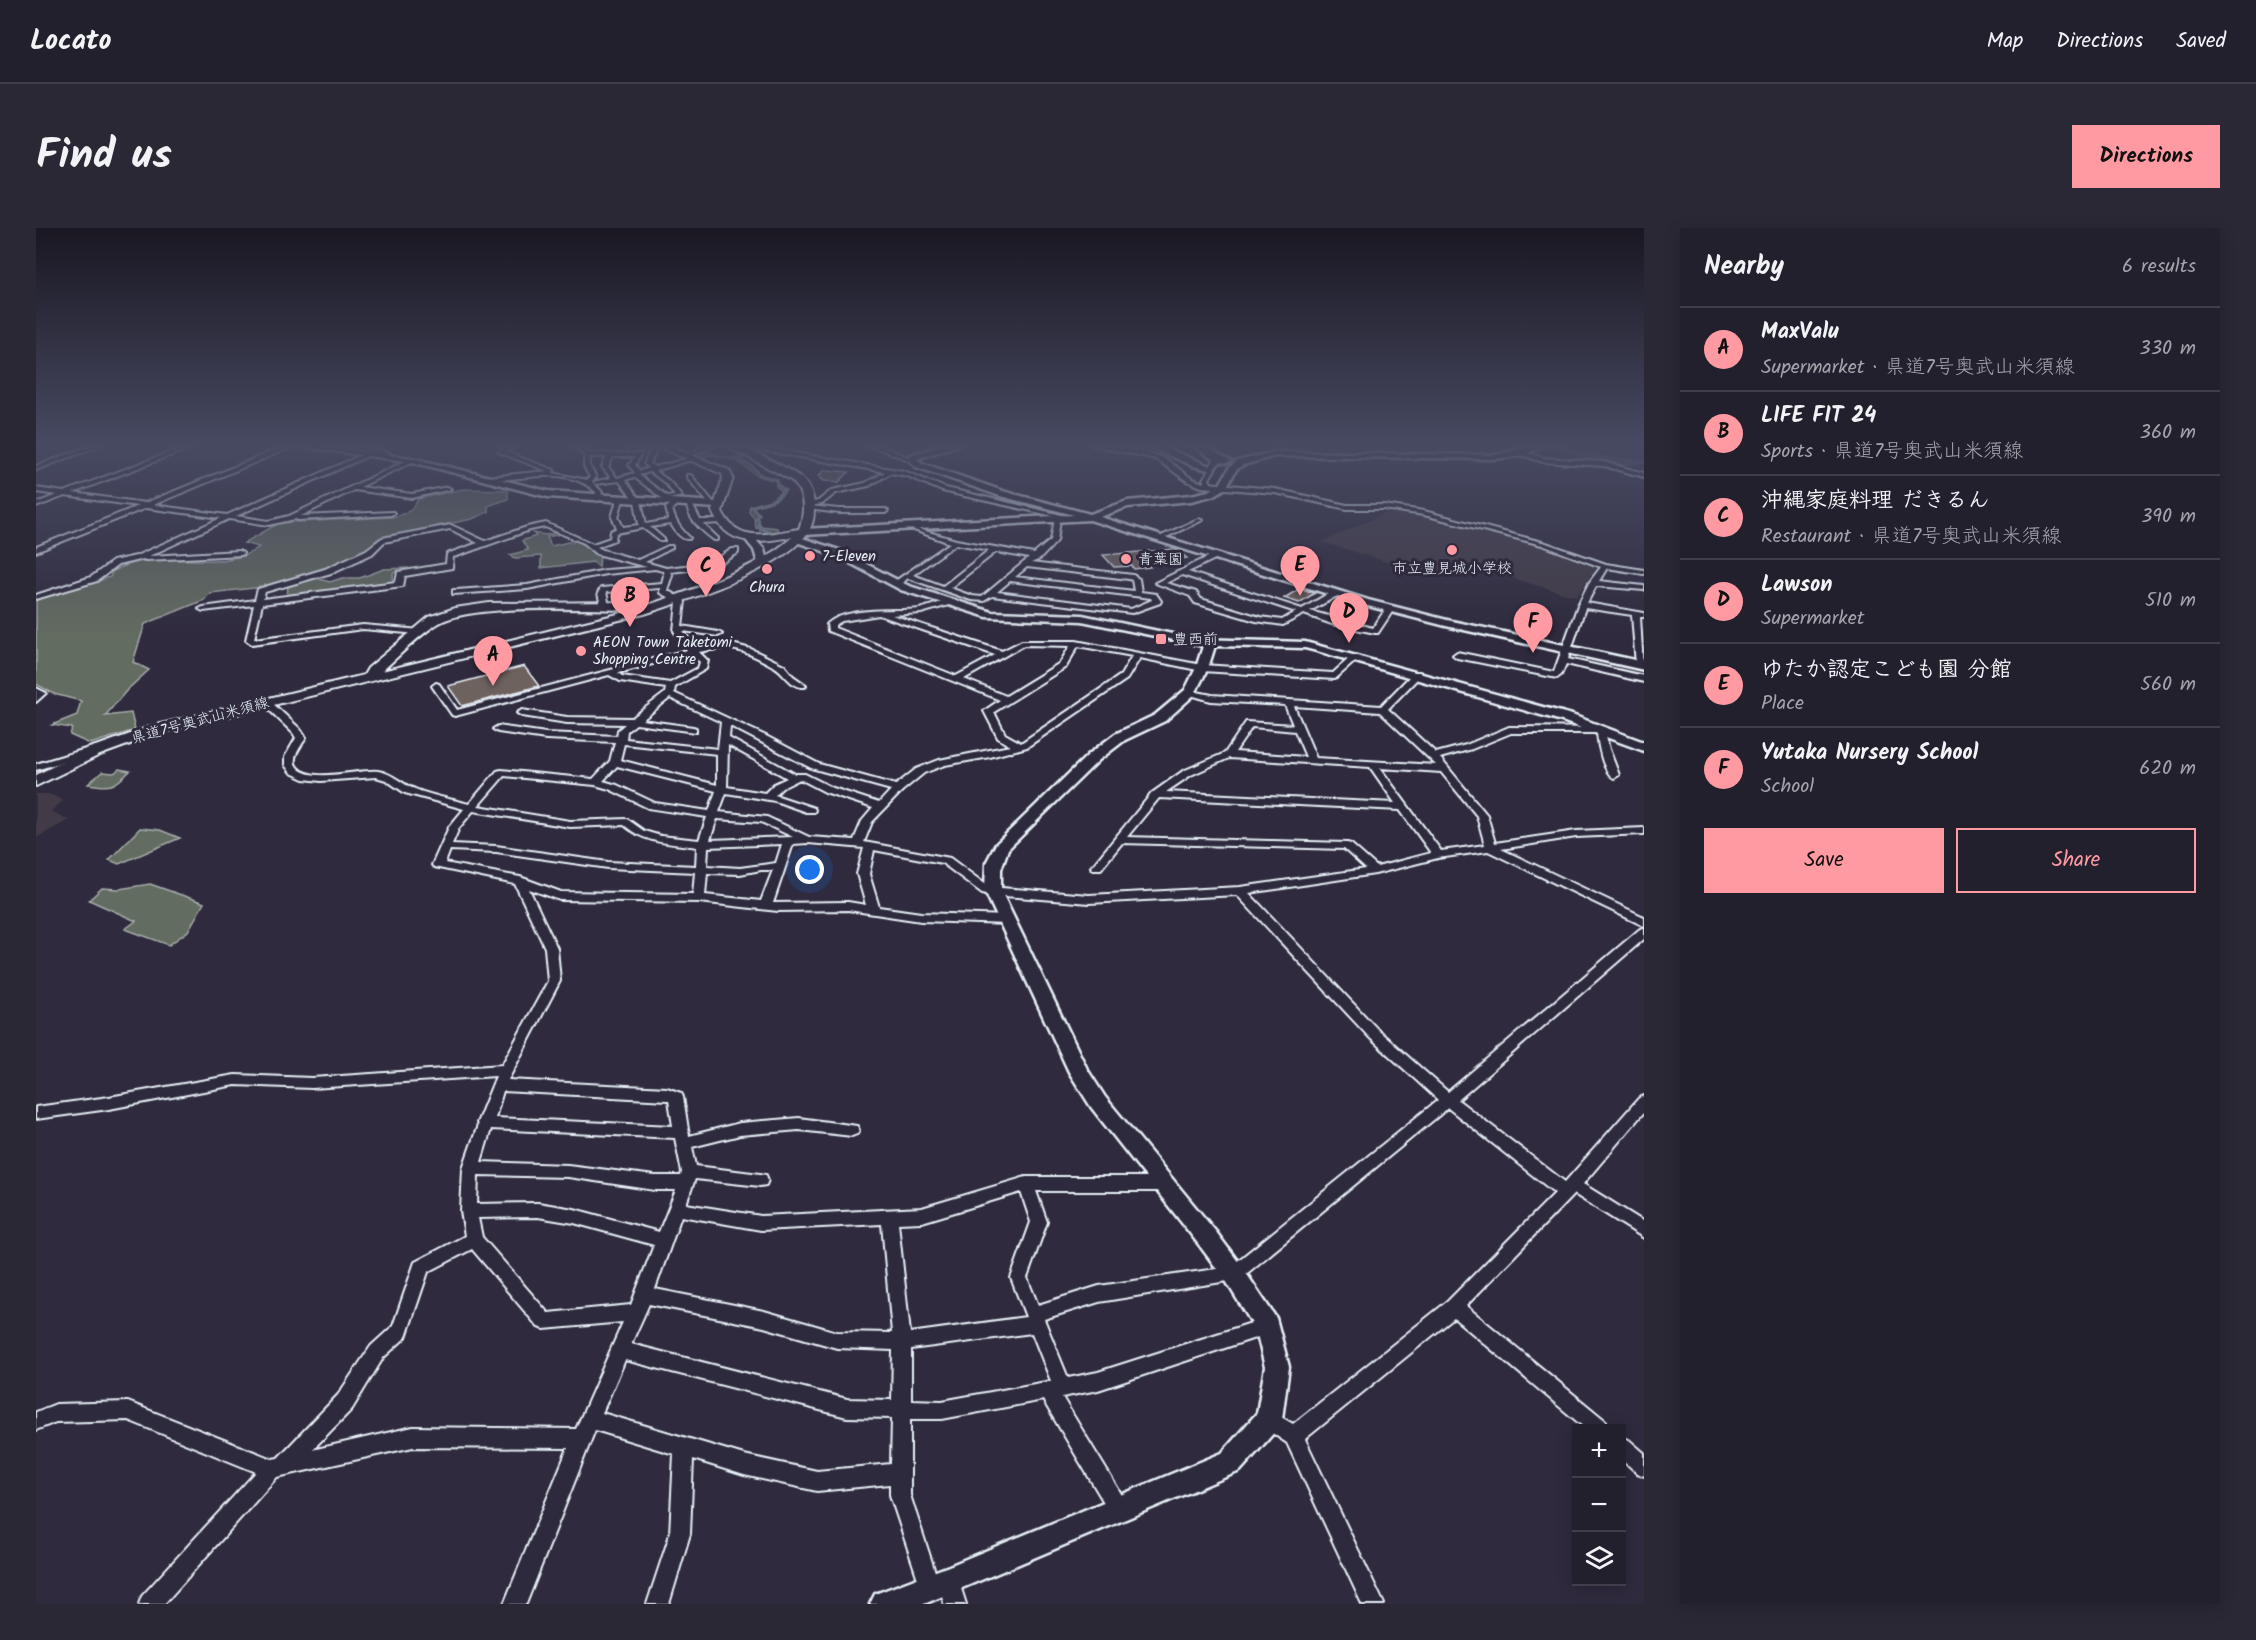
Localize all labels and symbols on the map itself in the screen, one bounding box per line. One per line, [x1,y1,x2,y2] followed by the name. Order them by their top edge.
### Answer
[1445,543,1459,557] marker: 市立豊見城小学校
[822,545,876,569] place label: 7-Eleven
[1280,546,1320,596] pin: E
[686,548,726,597] pin: C
[1138,548,1183,572] place label: 青葉園
[803,549,817,563] marker: 7-Eleven
[1119,552,1133,566] marker: 青葉園
[1392,557,1512,581] place label: 市立豊見城小学校
[760,562,774,576] marker: Chura
[749,576,785,600] place label: Chura
[610,578,650,627] pin: B
[1330,594,1368,643] pin: D
[1514,604,1552,653] pin: F
[1173,628,1218,652] place label: 豊西前
[593,631,734,672] place label: AEON Town Taketomi Shopping Centre
[1154,632,1168,646] marker: 豊西前
[474,636,512,686] pin: A
[574,644,588,658] marker: AEON Town Taketomi Shopping Centre
[129,691,272,751] street label: 県道7号奥武山米須線
[795,855,824,884] your location

